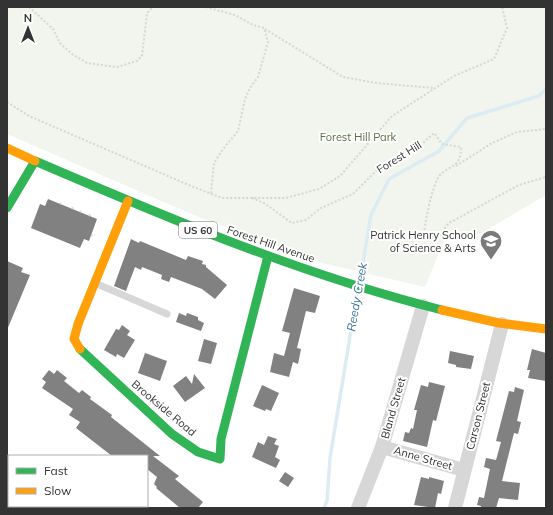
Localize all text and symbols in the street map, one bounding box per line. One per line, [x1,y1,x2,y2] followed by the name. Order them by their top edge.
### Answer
[8,8,48,48] north arrow
[24,11,32,25] text: N
[320,130,397,144] park label: Forest Hill Park
[374,138,424,176] street label: Forest Hill
[179,222,217,238] road number: US 60
[225,222,317,266] street label: Forest Hill Avenue
[370,228,476,255] place label: Patrick Henry School of Science & Arts
[478,228,504,261] school or university icon: Patrick Henry School of Science & Arts
[343,261,370,333] water label: Reedy Creek
[378,376,408,440] street label: Bland Street
[129,377,199,439] street label: Brookside Road
[463,381,493,451] street label: Carson Street
[392,443,454,473] street label: Anne Street
[8,455,148,507] legend
[44,463,68,478] text: Fast
[44,483,72,498] text: Slow

